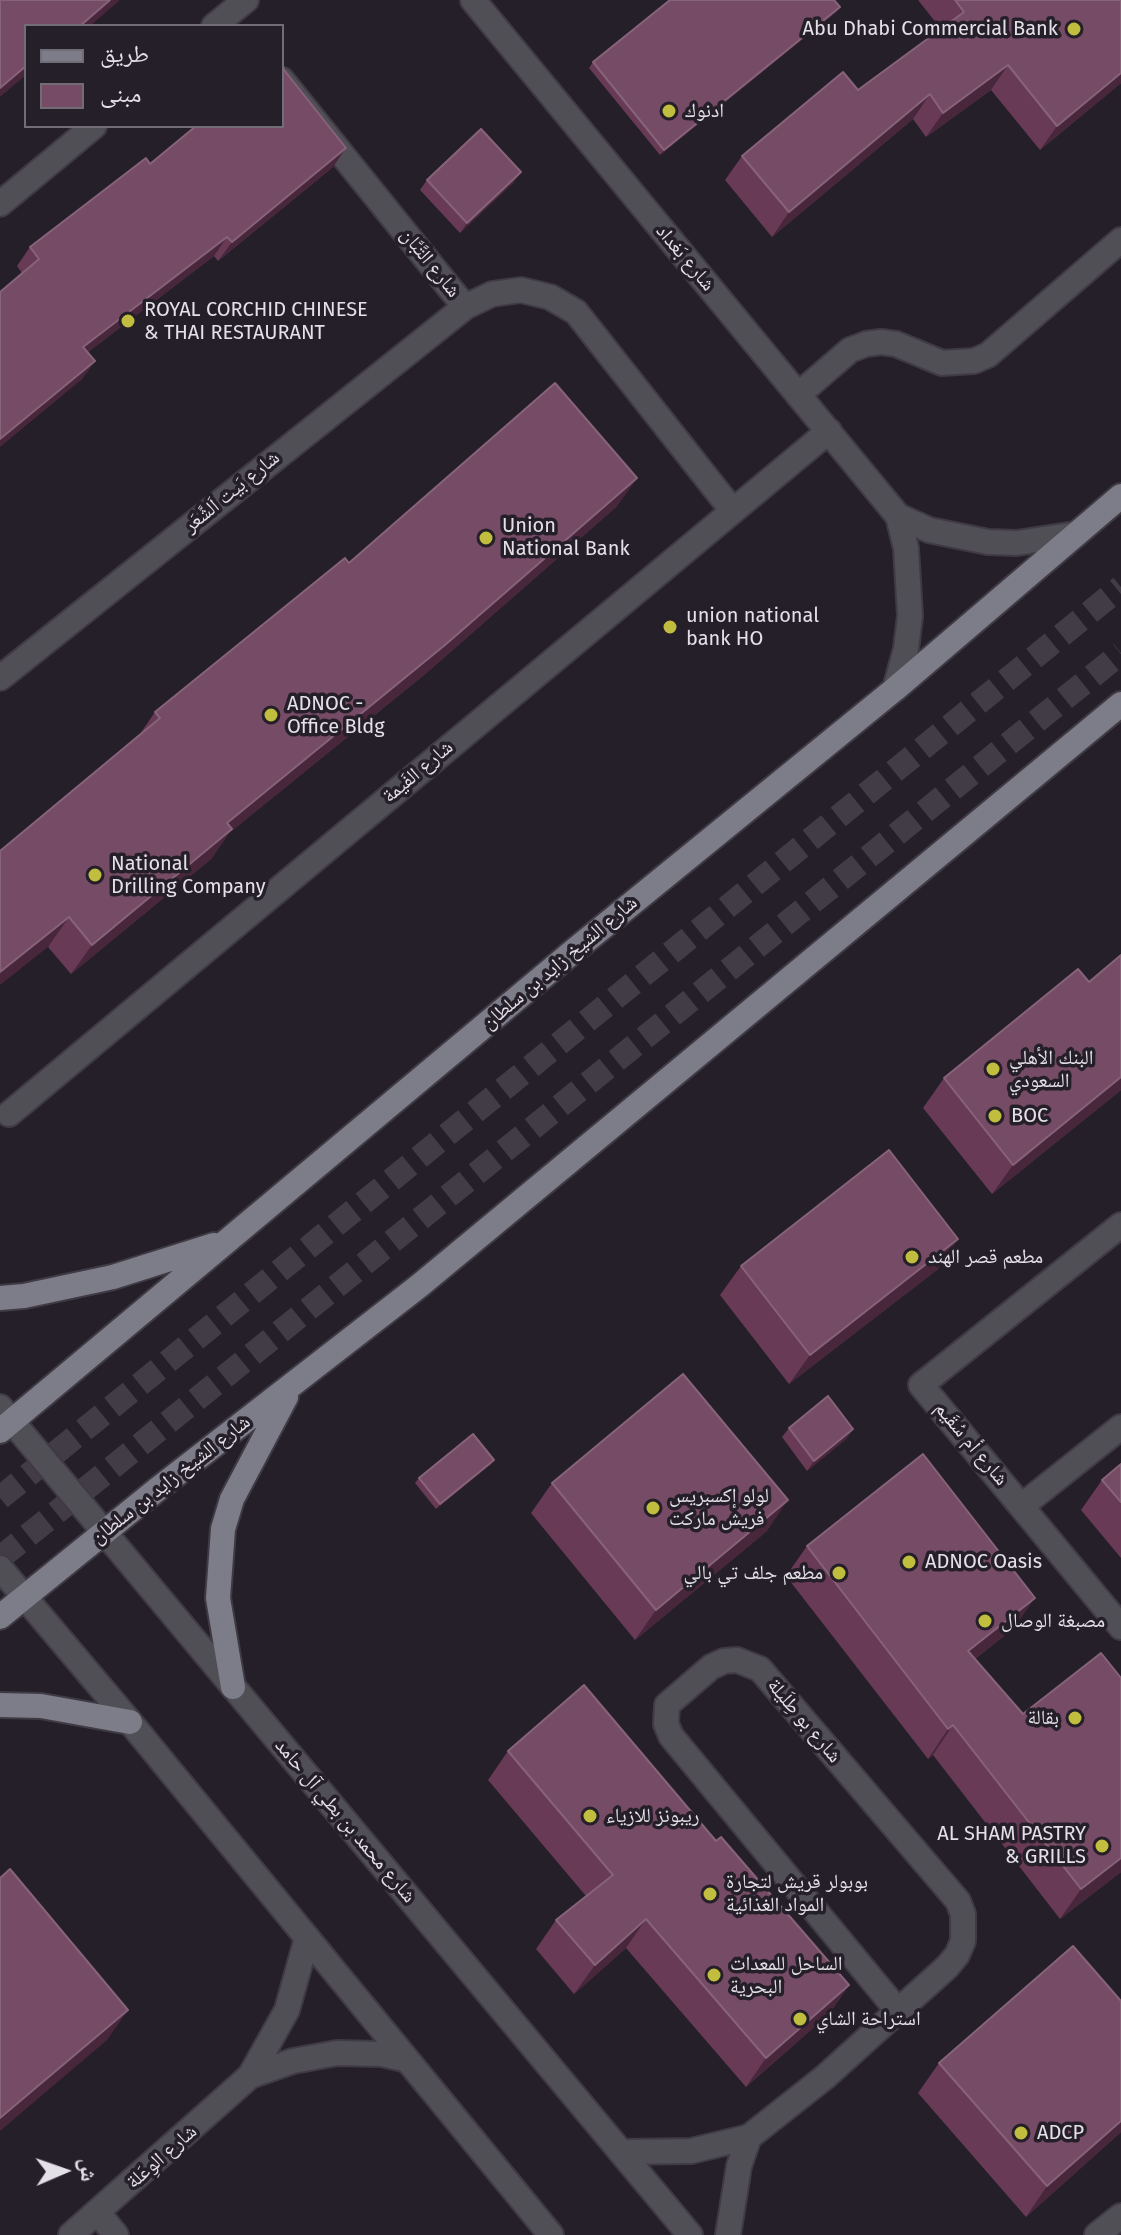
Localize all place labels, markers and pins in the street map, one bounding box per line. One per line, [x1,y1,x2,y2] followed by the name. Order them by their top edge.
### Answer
[803,17,1058,41] place label: Abu Dhabi Commercial Bank
[1065,20,1083,38] marker: Abu Dhabi Commercial Bank
[685,99,724,123] place label: ادنوك
[660,102,678,120] marker: ادنوك
[144,298,368,345] place label: ROYAL CORCHID CHINESE & THAI RESTAURANT
[119,312,137,330] marker: ROYAL CORCHID CHINESE & THAI RESTAURANT
[502,514,630,561] place label: Union National Bank
[477,529,495,547] marker: Union National Bank
[686,604,819,651] place label: union national bank HO
[661,618,679,636] marker: union national bank HO
[287,692,385,739] place label: ADNOC - Office Bldg
[262,706,280,724] marker: ADNOC - Office Bldg
[111,852,266,899] place label: National Drilling Company
[86,866,104,884] marker: National Drilling Company
[1009,1046,1094,1093] place label: البنك الأهلي السعودي
[984,1060,1002,1078] marker: البنك الأهلي السعودي
[1011,1104,1048,1128] place label: BOC
[986,1107,1004,1125] marker: BOC
[928,1245,1043,1269] place label: مطعم قصر الهند
[903,1248,921,1266] marker: مطعم قصر الهند
[669,1484,769,1531] place label: لولو إكسبريس فريش ماركت
[644,1499,662,1517] marker: لولو إكسبريس فريش ماركت
[925,1550,1042,1574] place label: ADNOC Oasis
[900,1553,918,1571] marker: ADNOC Oasis
[683,1561,823,1585] place label: مطعم جلف تي بالي
[830,1564,848,1582] marker: مطعم جلف تي بالي
[1001,1609,1105,1633] place label: مصبغة الوصال
[976,1612,994,1630] marker: مصبغة الوصال
[1027,1706,1059,1730] place label: بقالة
[1066,1709,1084,1727] marker: بقالة
[606,1804,699,1828] place label: ريبونز للازياء
[581,1807,599,1825] marker: ريبونز للازياء
[937,1822,1086,1869] place label: AL SHAM PASTRY & GRILLS
[1093,1837,1111,1855] marker: AL SHAM PASTRY & GRILLS
[726,1870,868,1917] place label: بوبولر قريش لتجارة المواد الغذائية
[701,1885,719,1903] marker: بوبولر قريش لتجارة المواد الغذائية
[730,1952,843,1999] place label: الساحل للمعدات البحرية
[705,1966,723,1984] marker: الساحل للمعدات البحرية
[816,2007,921,2031] place label: استراحة الشاي
[791,2010,809,2028] marker: استراحة الشاي
[1037,2121,1084,2145] place label: ADCP
[1012,2124,1030,2142] marker: ADCP

